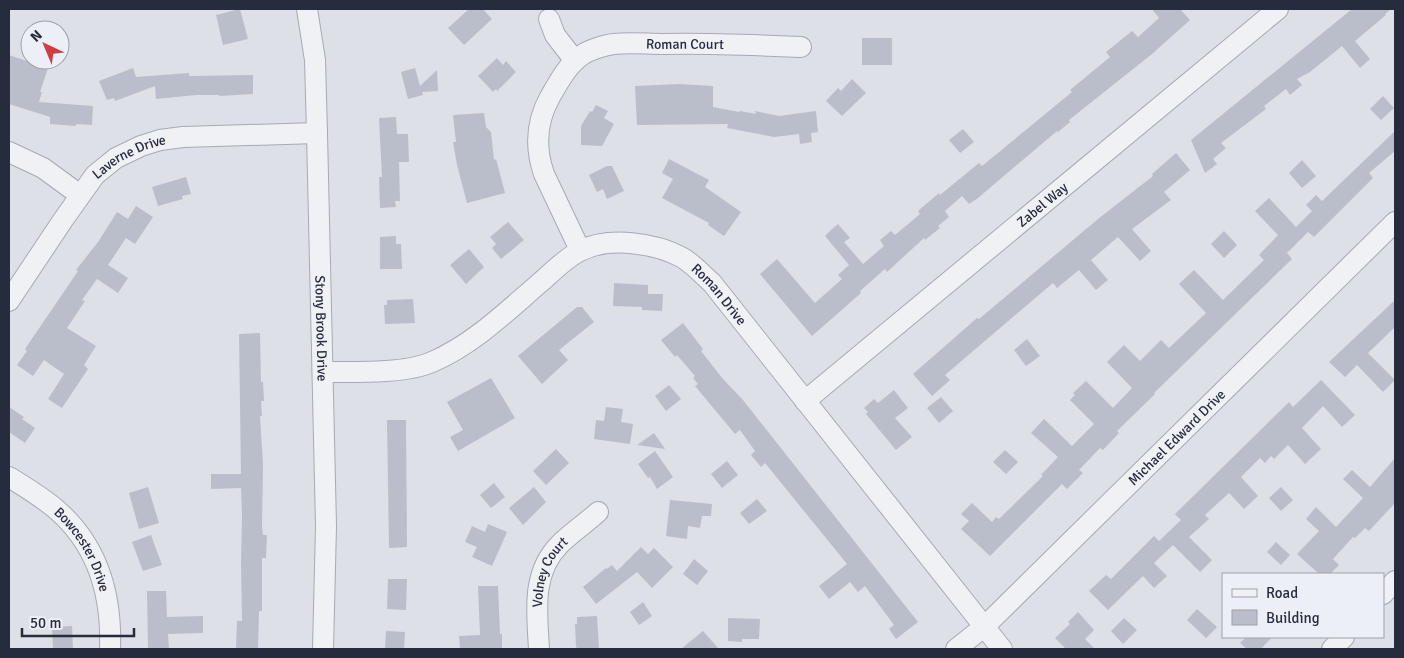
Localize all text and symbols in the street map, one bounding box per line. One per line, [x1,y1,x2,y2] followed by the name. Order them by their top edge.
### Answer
[20,20,70,70] north arrow
[27,27,46,46] text: N
[646,36,724,53] street label: Roman Court
[89,131,167,183] street label: Laverne Drive
[1013,178,1072,231] street label: Zabel Way
[688,260,750,329] street label: Roman Drive
[311,275,331,382] street label: Stony Brook Drive
[1125,386,1229,489] street label: Michael Edward Drive
[51,504,113,594] street label: Bowcester Drive
[529,533,571,608] street label: Volney Court
[1222,573,1384,638] legend
[1266,584,1298,602] text: Road
[22,606,135,638] scale bar
[1266,609,1320,627] text: Building
[30,614,61,632] text: 50 m

